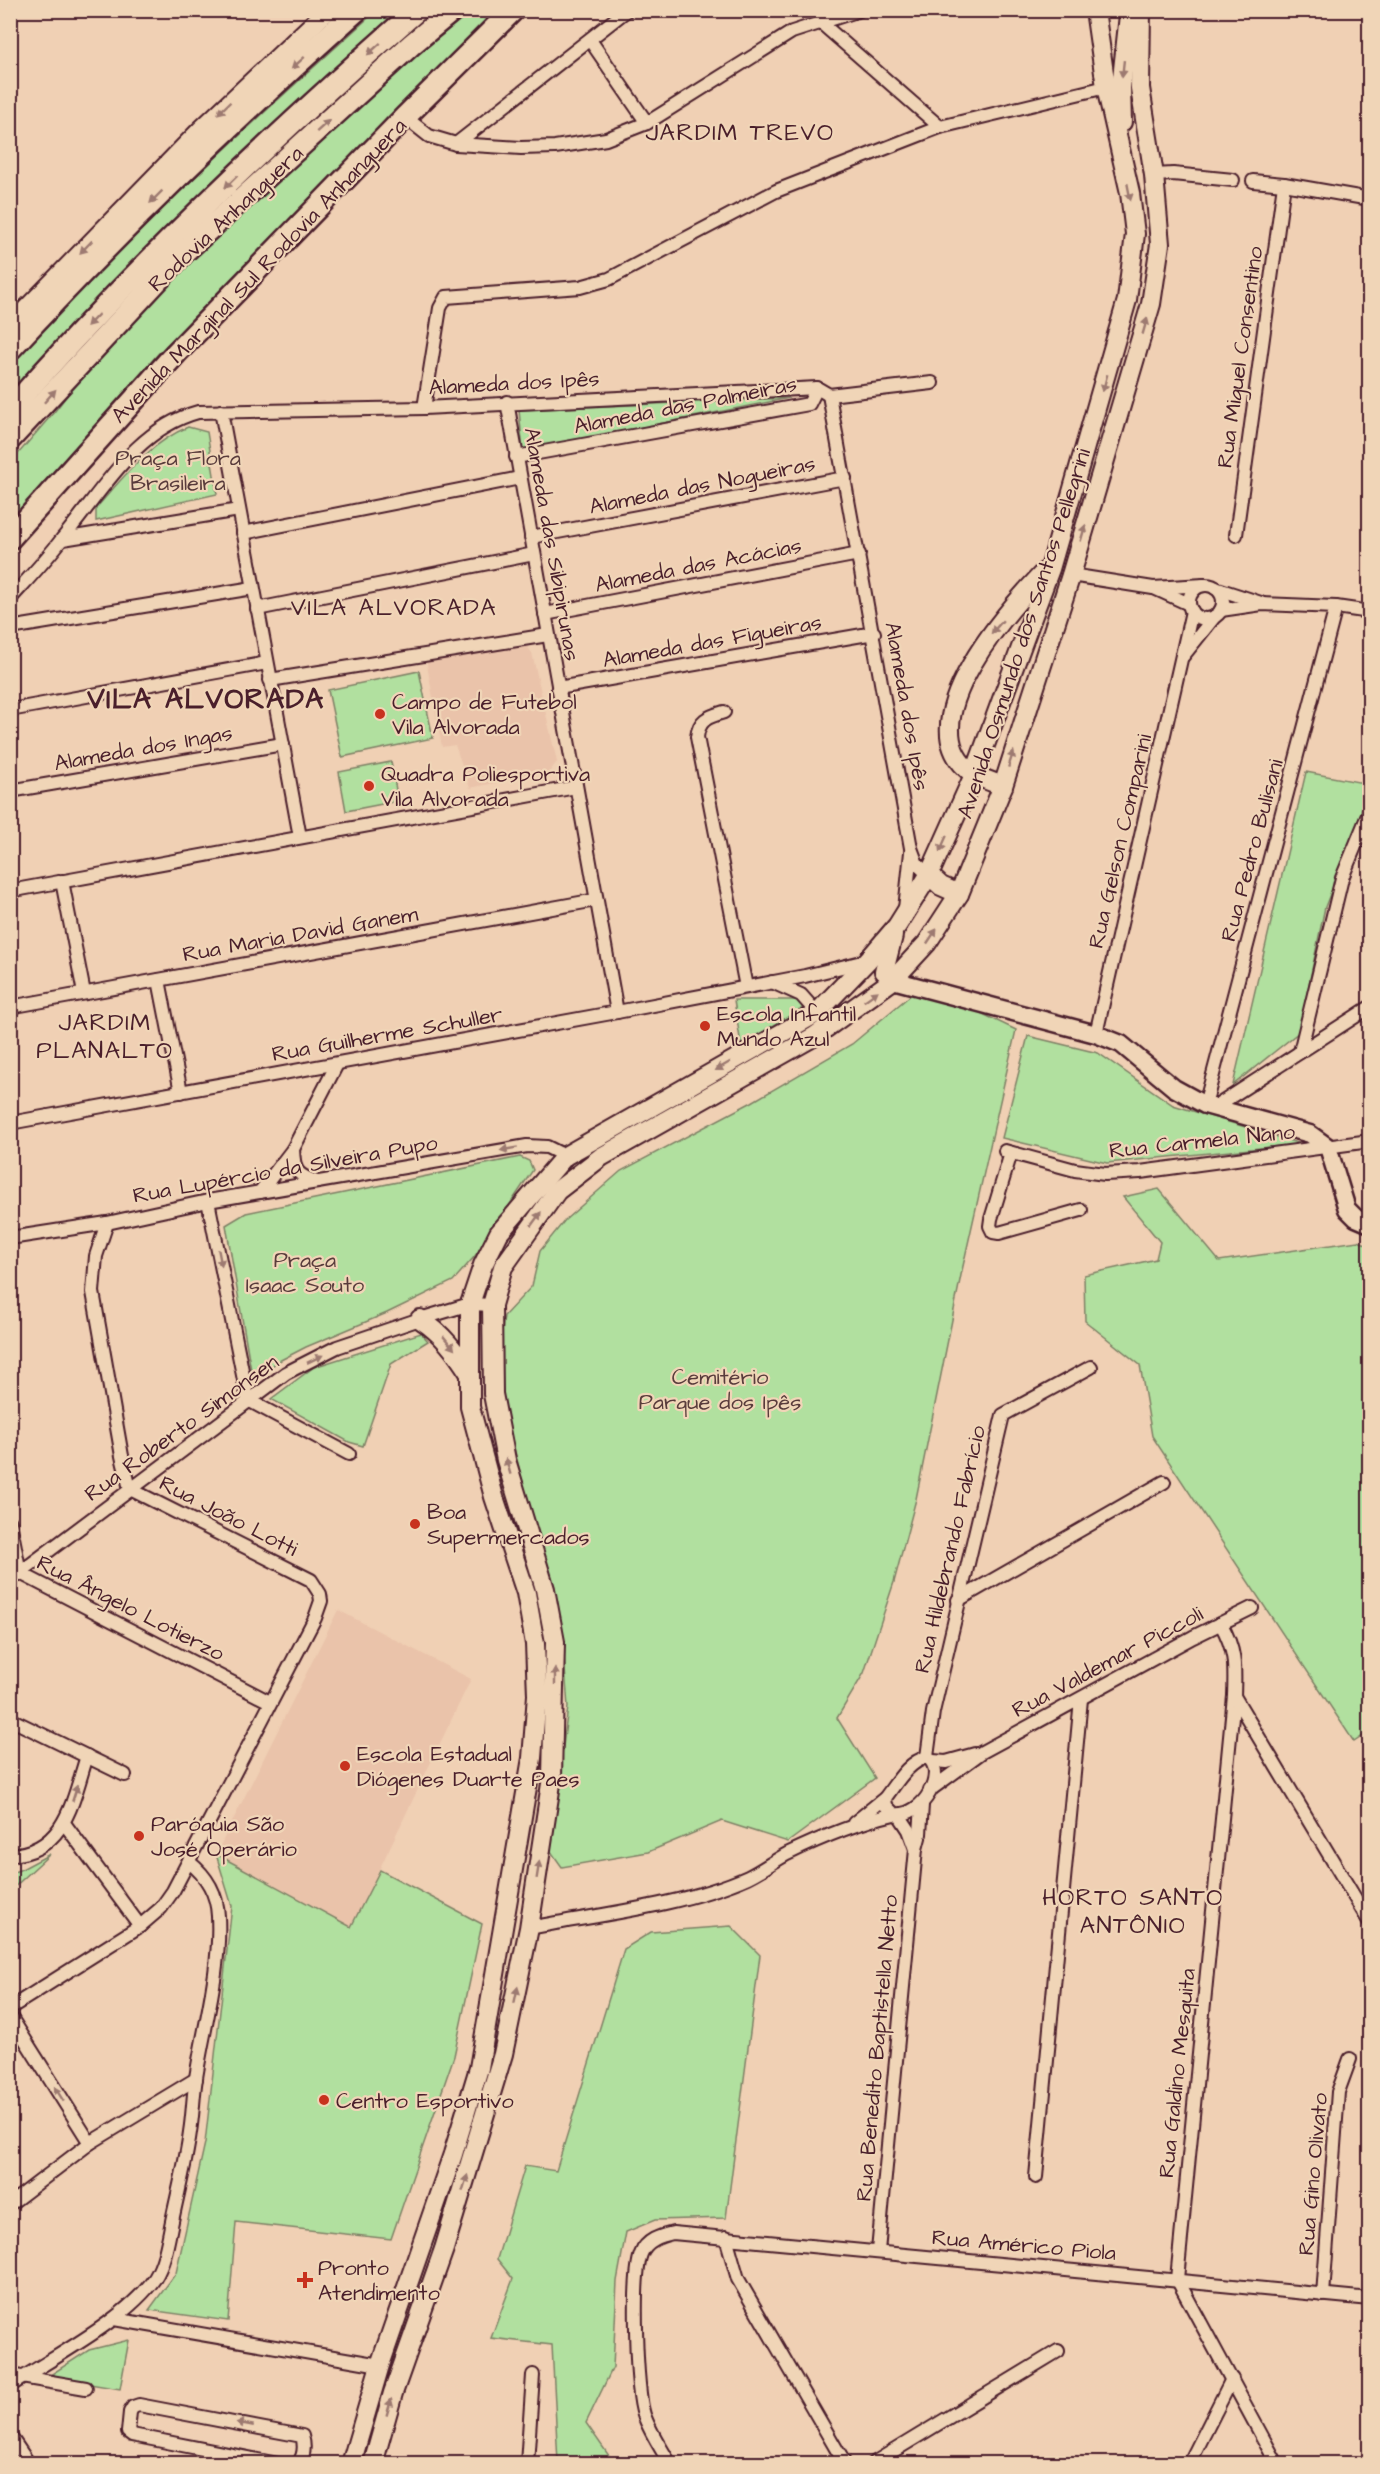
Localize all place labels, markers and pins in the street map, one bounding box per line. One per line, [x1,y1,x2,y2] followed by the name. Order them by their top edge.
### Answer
[392,687,577,743] place label: Campo de Futebol Vila Alvorada
[373,707,387,721] marker: Campo de Futebol Vila Alvorada
[381,759,590,815] place label: Quadra Poliesportiva Vila Alvorada
[362,779,376,793] marker: Quadra Poliesportiva Vila Alvorada
[717,999,856,1055] place label: Escola Infantil Mundo Azul
[698,1019,712,1033] marker: Escola Infantil Mundo Azul
[427,1497,590,1553] place label: Boa Supermercados
[408,1517,422,1531] marker: Boa Supermercados
[357,1739,580,1796] place label: Escola Estadual Diógenes Duarte Paes
[338,1759,352,1773] marker: Escola Estadual Diógenes Duarte Paes
[151,1809,297,1865] place label: Paróquia São José Operário
[132,1829,146,1843] marker: Paróquia São José Operário
[336,2086,514,2117] place label: Centro Esportivo
[317,2093,331,2107] marker: Centro Esportivo
[318,2253,440,2309] place label: Pronto Atendimento
[296,2271,314,2289] marker: Pronto Atendimento

